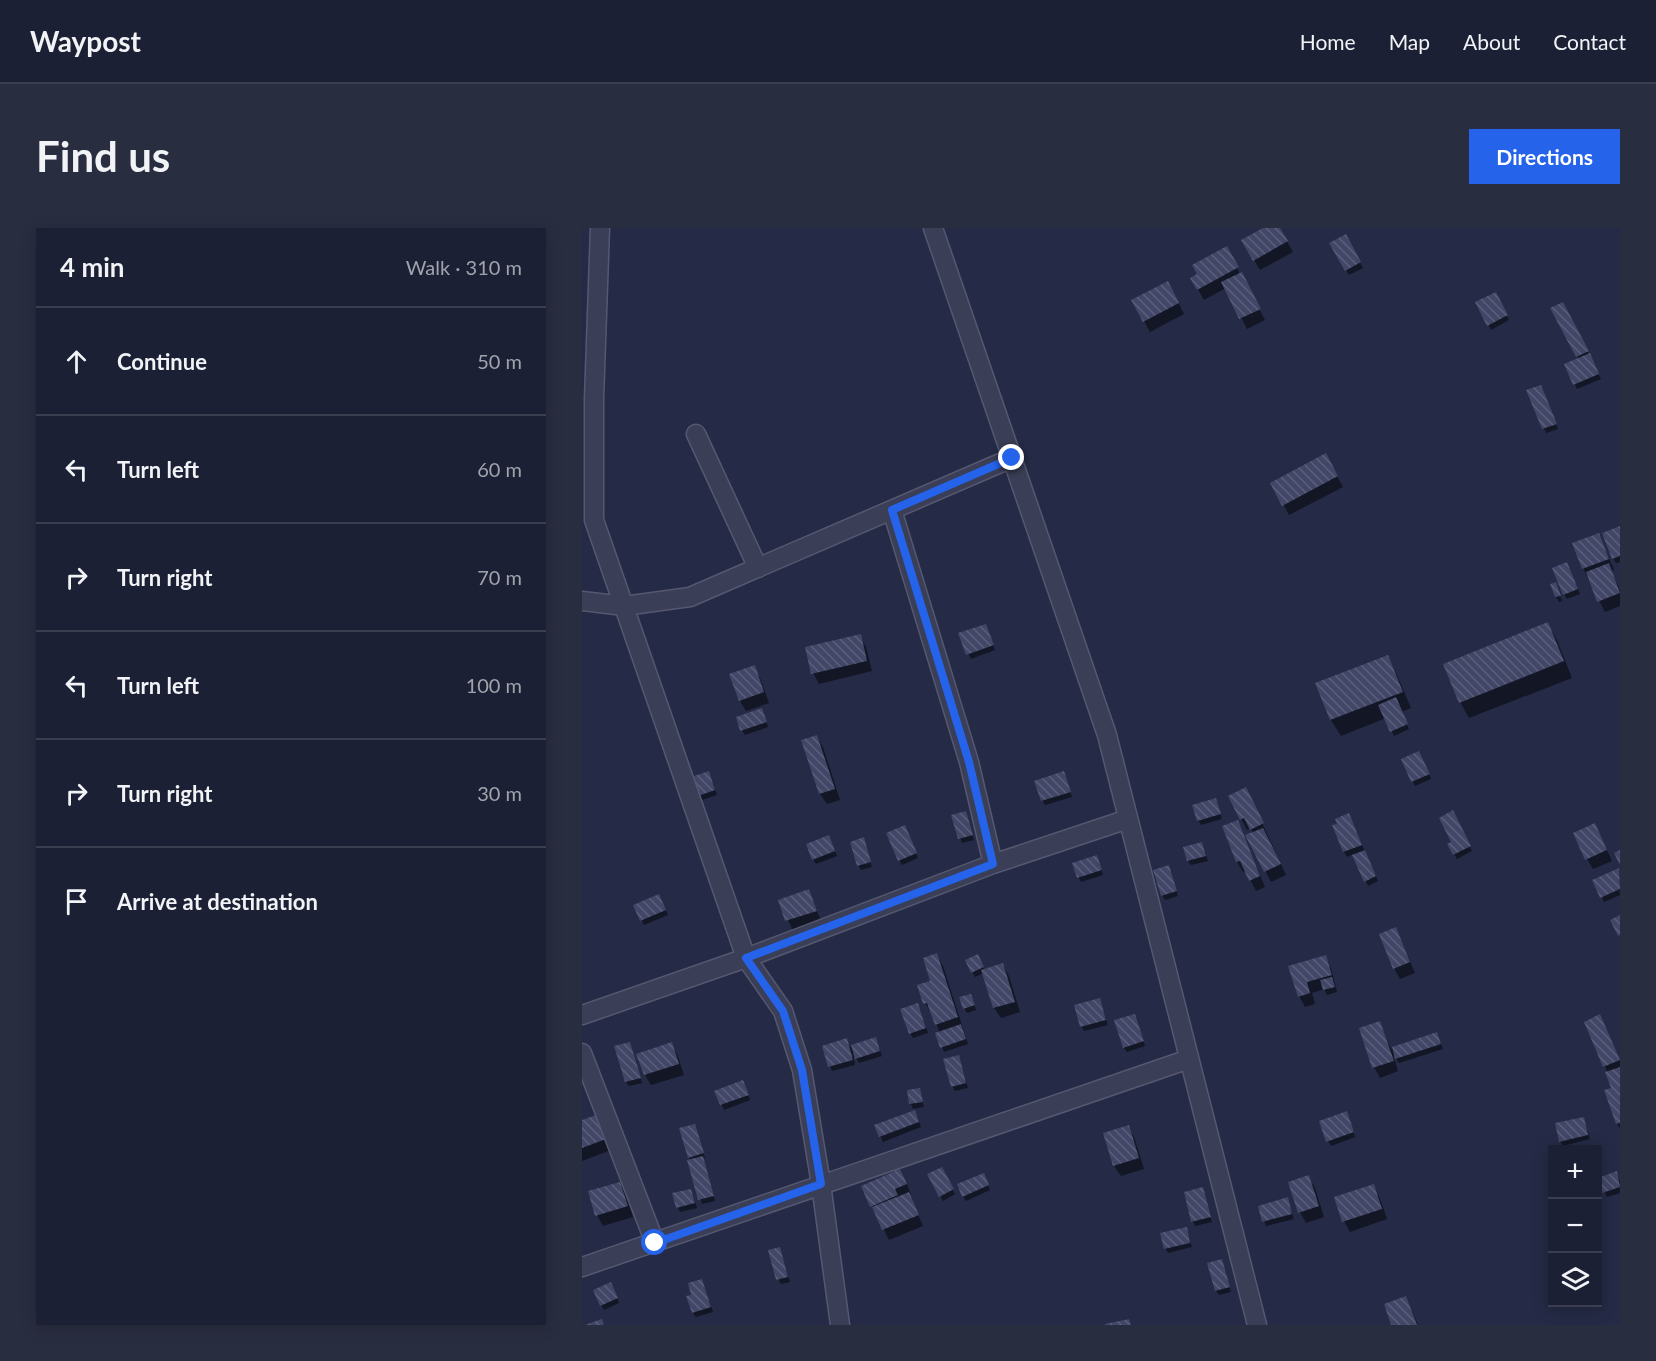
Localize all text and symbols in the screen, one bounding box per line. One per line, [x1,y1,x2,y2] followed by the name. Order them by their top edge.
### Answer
[30,24,141,58] text: Waypost
[1300,29,1356,54] text: Home
[1389,29,1430,54] text: Map
[1463,29,1520,54] text: About
[1553,29,1626,54] text: Contact
[1469,129,1620,184] button: Directions
[36,131,170,181] text: Find us
[60,251,124,283] text: 4 min
[406,255,522,279] text: Walk · 310 m
[60,345,93,378] icon: ahead
[117,348,207,375] text: Continue
[477,349,522,373] text: 50 m
[998,444,1024,470] route end
[60,453,93,486] icon: left
[117,456,199,483] text: Turn left
[477,457,522,481] text: 60 m
[60,561,93,594] icon: right
[117,564,212,591] text: Turn right
[477,565,522,589] text: 70 m
[60,669,93,702] icon: left
[117,672,199,699] text: Turn left
[466,673,522,697] text: 100 m
[60,777,93,810] icon: right
[117,780,212,807] text: Turn right
[477,781,522,805] text: 30 m
[60,885,93,918] icon: arrive
[117,888,318,915] text: Arrive at destination
[1548,1145,1602,1307] map controls
[1548,1145,1602,1199] button: +
[1548,1199,1602,1253] button: −
[641,1229,667,1255] route start
[1548,1253,1602,1307] button: layers

